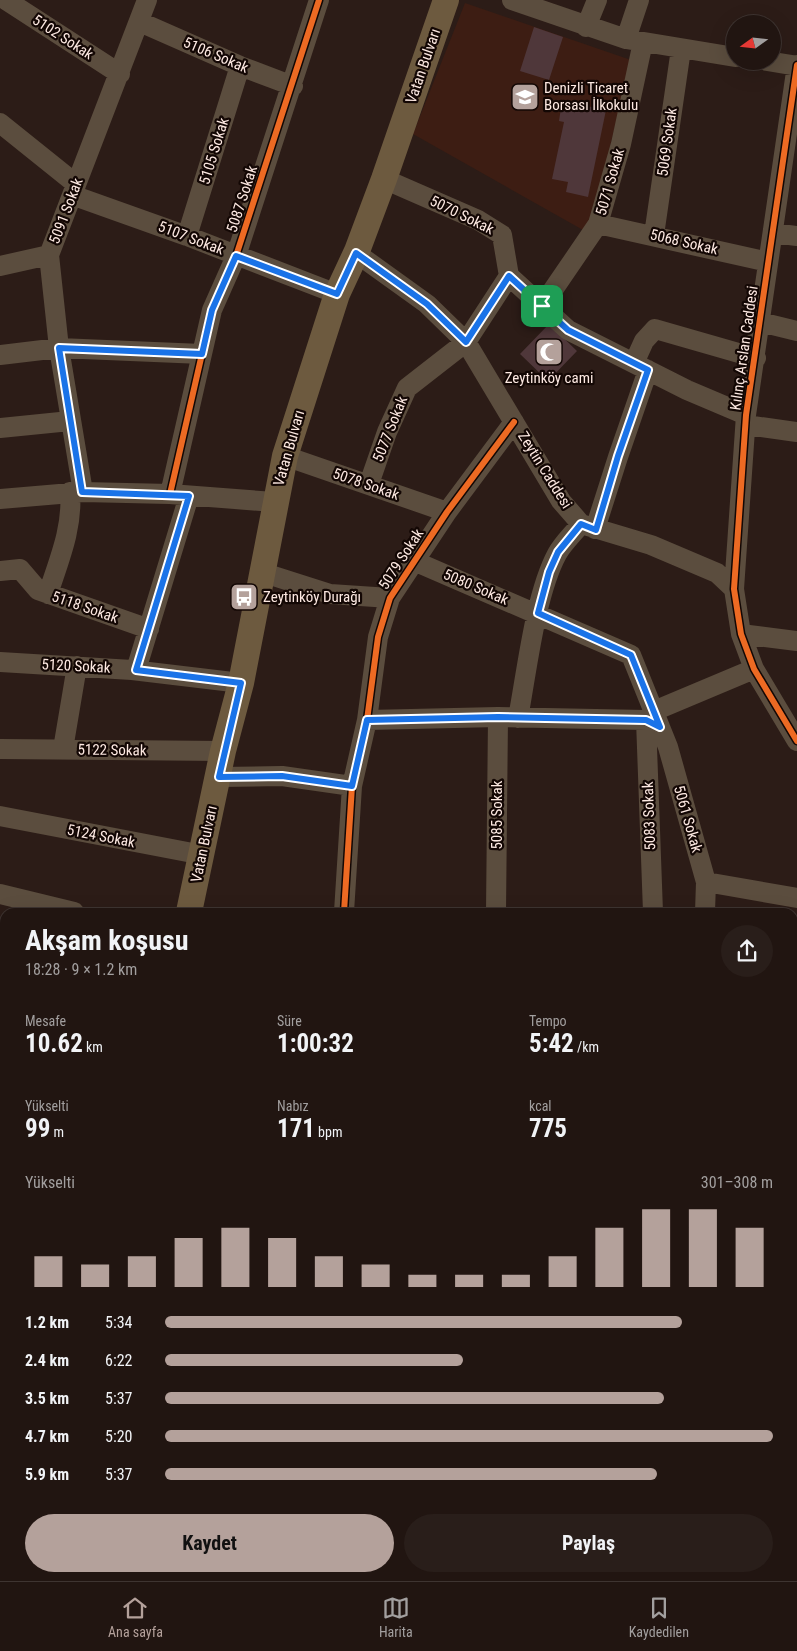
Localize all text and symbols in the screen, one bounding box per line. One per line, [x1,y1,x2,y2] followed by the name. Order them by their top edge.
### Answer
[29,11,97,63] street label: 5102 Sokak
[726,15,781,70] north arrow
[726,15,781,70] map controls
[402,26,444,106] street label: Vatan Bulvarı
[181,33,252,77] street label: 5106 Sokak
[544,79,638,114] place label: Denizli Ticaret Borsası İlkokulu
[510,82,540,112] school or university icon: Denizli Ticaret Borsası İlkokulu
[653,106,681,177] street label: 5069 Sokak
[195,115,233,187] street label: 5105 Sokak
[592,146,628,218] street label: 5071 Sokak
[223,163,261,235] street label: 5087 Sokak
[45,175,87,246] street label: 5091 Sokak
[427,192,497,238] street label: 5070 Sokak
[156,217,227,259] street label: 5107 Sokak
[648,225,720,259] street label: 5068 Sokak
[521,285,563,327] pin
[726,285,762,411] street label: Kılınç Arslan Caddesi
[528,292,556,320] icon: arrive
[534,337,564,367] mosque icon: Zeytinköy cami
[505,369,593,387] place label: Zeytinköy cami
[369,393,411,464] street label: 5077 Sokak
[270,408,308,488] street label: Vatan Bulvarı
[514,428,576,512] street label: Zeytin Caddesi
[330,464,402,504] street label: 5078 Sokak
[375,525,427,593] street label: 5079 Sokak
[441,565,512,609] street label: 5080 Sokak
[229,582,259,612] bus stop icon: Zeytinköy Durağı
[49,587,121,627] street label: 5118 Sokak
[263,588,361,606] place label: Zeytinköy Durağı
[41,655,111,677] street label: 5120 Sokak
[77,740,147,760] street label: 5122 Sokak
[488,780,506,850] street label: 5085 Sokak
[639,781,659,851] street label: 5083 Sokak
[670,783,706,855] street label: 5061 Sokak
[187,804,221,884] street label: Vatan Bulvarı
[65,821,137,851] street label: 5124 Sokak
[25,924,189,957] text: Akşam koşusu
[721,925,773,977] button: share
[25,960,137,979] text: 18:28 · 9 × 1.2 km
[25,1013,66,1029] text: Mesafe
[277,1013,302,1029] text: Süre
[529,1013,567,1029] text: Tempo
[25,1029,83,1058] text: 10.62
[277,1029,354,1058] text: 1:00:32
[529,1029,574,1058] text: 5:42
[83,1039,103,1055] text: km
[574,1039,599,1055] text: /km
[25,1098,69,1114] text: Yükselti
[277,1098,309,1114] text: Nabız
[529,1098,552,1114] text: kcal
[25,1114,50,1143] text: 99
[277,1114,315,1143] text: 171
[529,1114,567,1143] text: 775
[50,1124,64,1140] text: m
[315,1124,342,1140] text: bpm
[25,1173,75,1192] text: Yükselti
[701,1173,773,1192] text: 301–308 m
[25,1313,69,1332] text: 1.2 km
[105,1313,132,1332] text: 5:34
[25,1351,69,1370] text: 2.4 km
[105,1351,132,1370] text: 6:22
[25,1389,69,1408] text: 3.5 km
[105,1389,132,1408] text: 5:37
[25,1427,69,1446] text: 4.7 km
[105,1427,132,1446] text: 5:20
[25,1465,69,1484] text: 5.9 km
[105,1465,132,1484] text: 5:37
[25,1514,394,1572] button: Kaydet
[404,1514,773,1572] button: Paylaş
[108,1594,163,1640] tab: Ana sayfa
[379,1594,413,1640] tab: Harita
[629,1594,689,1640] tab: Kaydedilen

